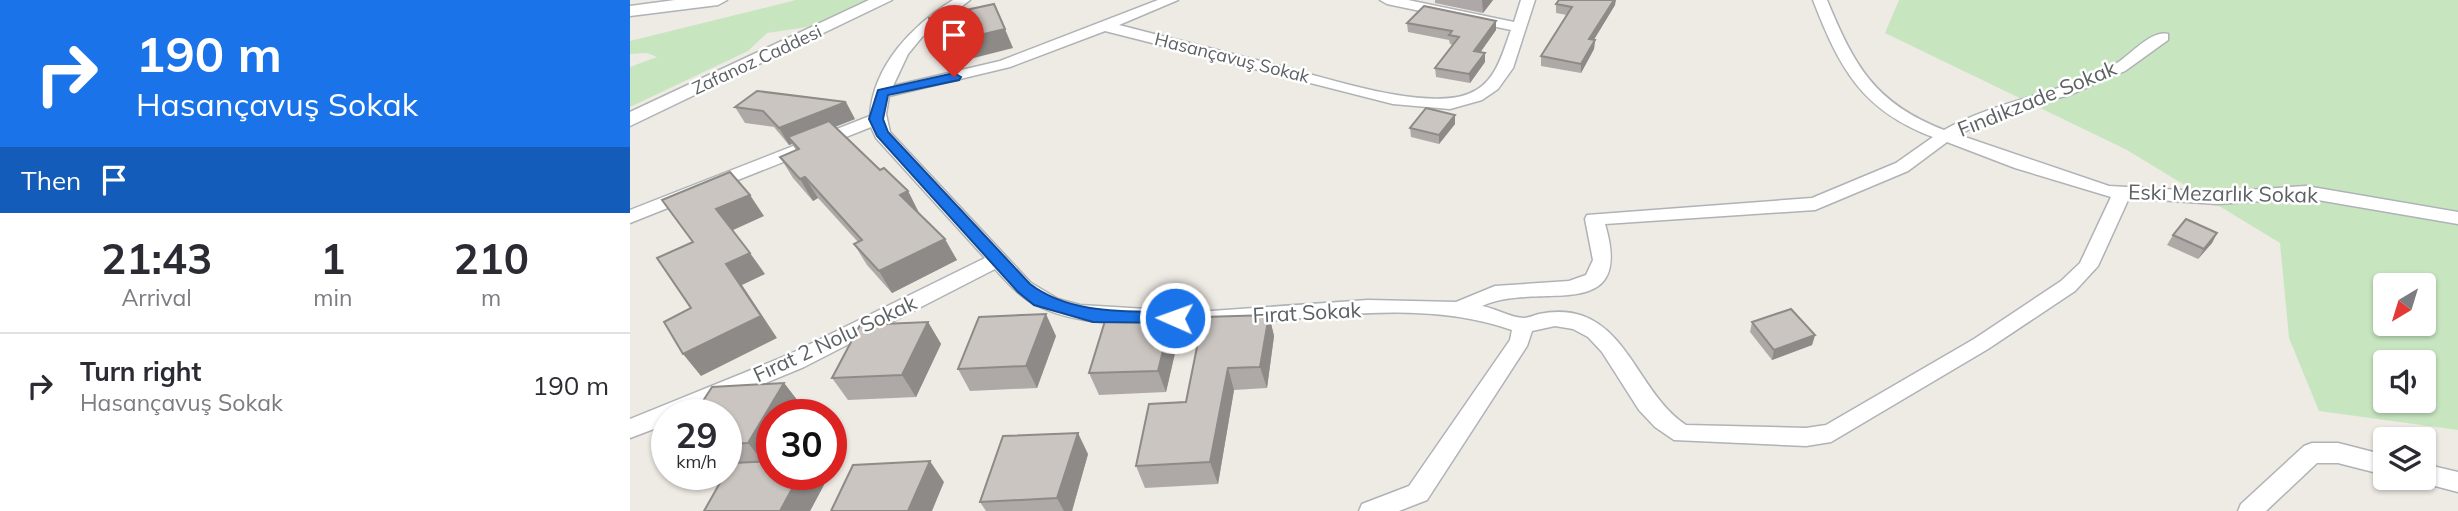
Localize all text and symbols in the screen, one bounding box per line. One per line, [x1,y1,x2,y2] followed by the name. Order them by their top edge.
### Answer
[924,5,984,77] pin
[935,16,973,54] icon: arrive
[688,19,825,100] street label: Zafanoz Caddesi
[136,23,282,84] text: 190 m
[1152,27,1313,88] street label: Hasançavuş Sokak
[21,28,112,119] icon: right
[1953,54,2120,142] street label: Fındıkzade Sokak
[136,84,418,124] text: Hasançavuş Sokak
[95,161,133,199] icon: arrive
[21,164,81,197] text: Then
[2128,178,2318,208] street label: Eski Mezarlık Sokak
[101,232,212,285] text: 21:43
[320,232,345,285] text: 1
[453,232,529,285] text: 210
[2373,273,2436,336] north arrow
[2373,273,2436,490] map controls
[1138,281,1212,355] position arrow
[121,283,192,312] text: Arrival
[313,283,352,312] text: min
[481,283,501,312] text: m
[749,289,920,387] street label: Fırat 2 Nolu Sokak
[1252,296,1362,328] street label: Fırat Sokak
[2373,350,2436,413] button: sound
[80,355,201,388] text: Turn right
[21,367,59,405] icon: right
[533,369,609,402] text: 190 m
[80,388,283,417] text: Hasançavuş Sokak
[756,399,847,490] speed limit sign: 30
[675,413,718,457] text: 29
[2373,427,2436,490] button: layers
[676,450,717,473] text: km/h

